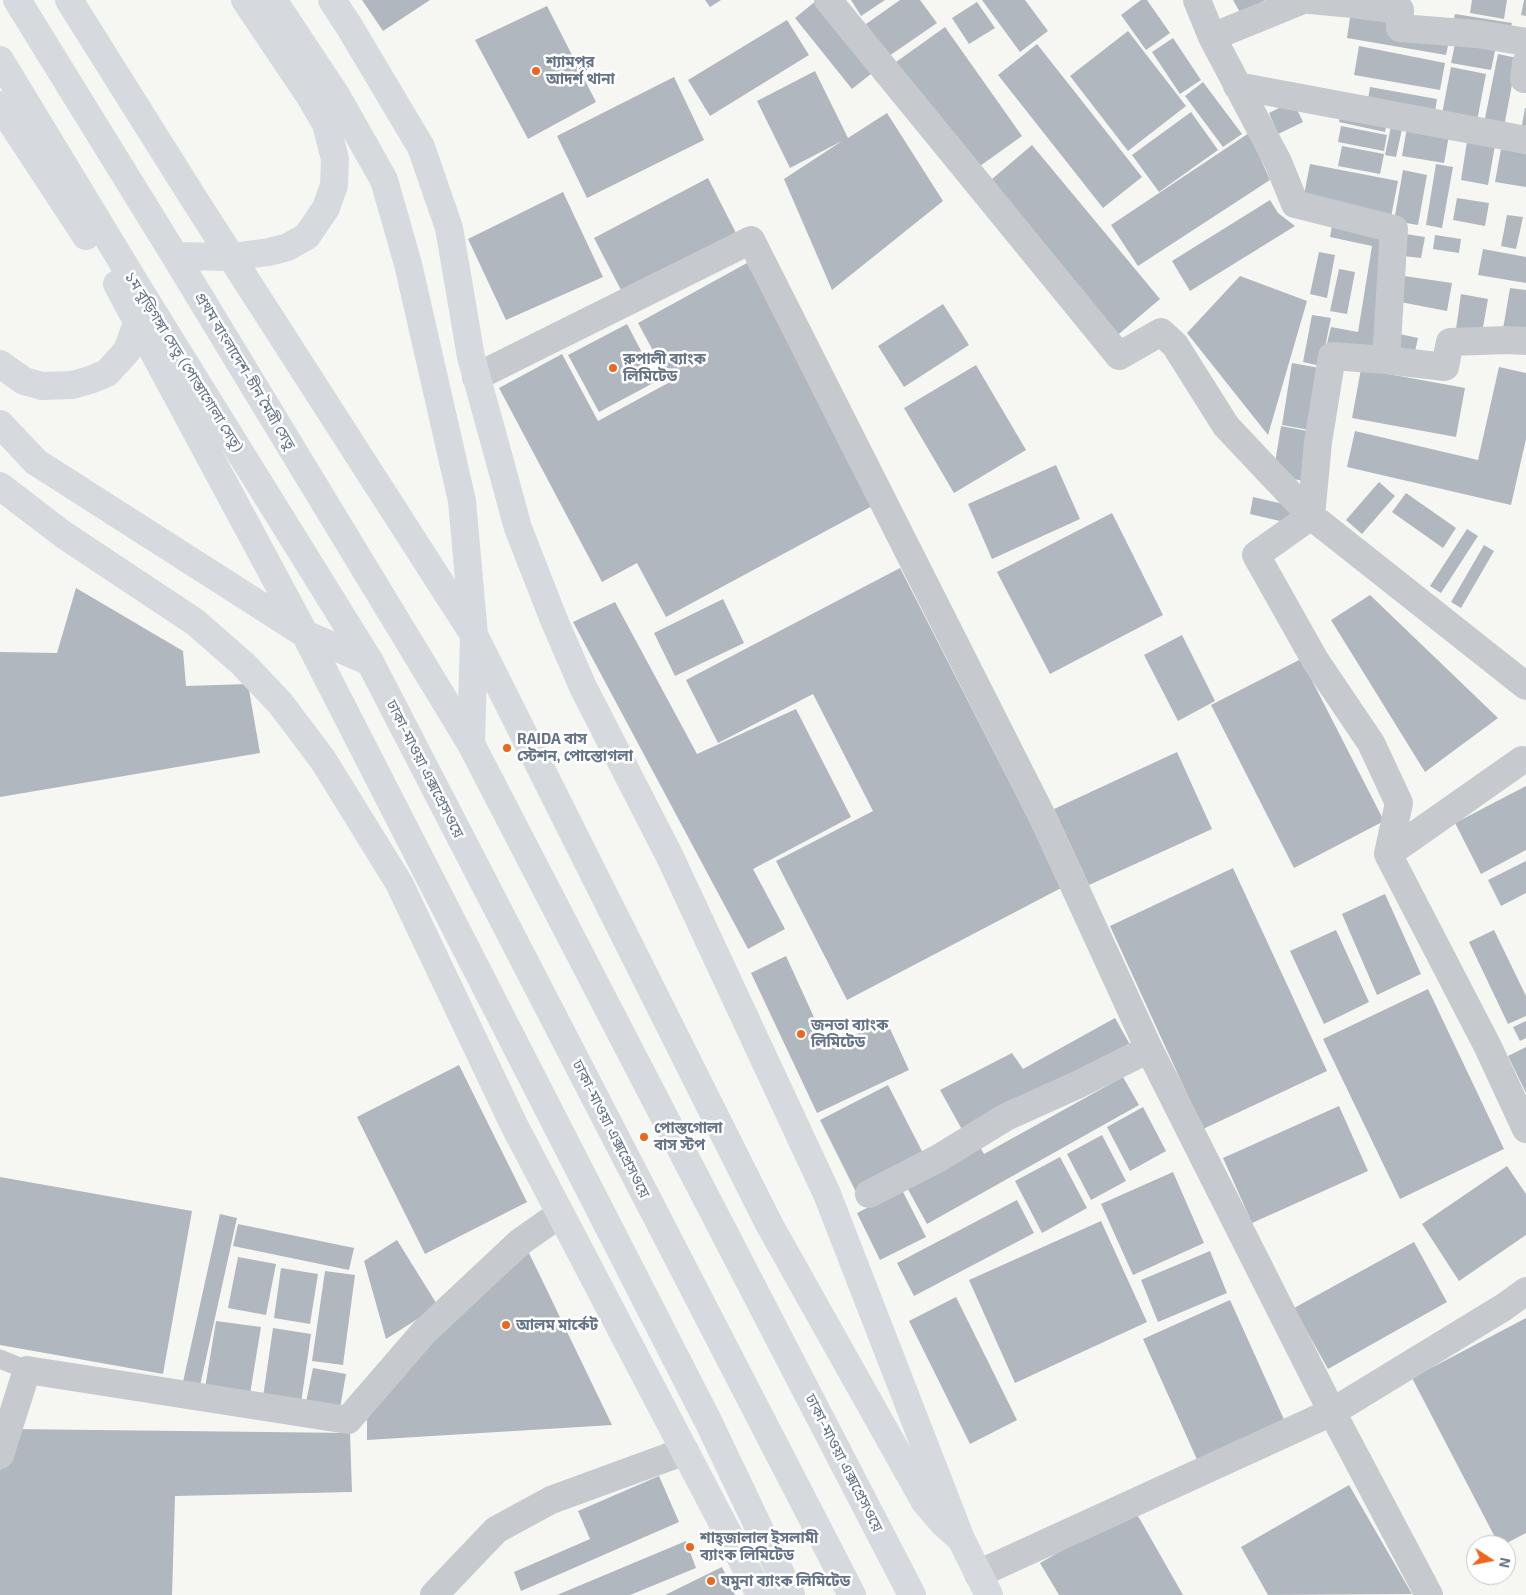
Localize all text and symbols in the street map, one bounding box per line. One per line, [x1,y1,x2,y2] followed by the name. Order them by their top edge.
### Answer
[546,53,615,88] place label: শ্যামপুর আদর্শ থানা
[530,65,542,77] marker: শ্যামপুর আদর্শ থানা
[121,268,247,456] street label: ১ম বুড়িগঙ্গা সেতু (পোস্তাগোলা সেতু)
[191,289,299,453] street label: প্রথম বাংলাদেশ-চীন মৈত্রী সেতু
[623,350,706,385] place label: রুপালী ব্যাংক লিমিটেড
[607,362,619,374] marker: রুপালী ব্যাংক লিমিটেড
[382,697,468,841] street label: ঢাকা-মাওয়া এক্সপ্রেসওয়ে
[517,730,633,765] place label: RAIDA বাস স্টেশন, পোস্তোগলা
[501,742,513,754] marker: RAIDA বাস স্টেশন, পোস্তোগলা
[811,1016,888,1051] place label: জনতা ব্যাংক লিমিটেড
[795,1028,807,1040] marker: জনতা ব্যাংক লিমিটেড
[568,1057,654,1201] street label: ঢাকা-মাওয়া এক্সপ্রেসওয়ে
[654,1119,723,1154] place label: পোস্তগোলা বাস স্টপ
[638,1131,650,1143] marker: পোস্তগোলা বাস স্টপ
[516,1316,598,1334] place label: আলম মার্কেট
[500,1319,512,1331] marker: আলম মার্কেট
[801,1391,887,1535] street label: ঢাকা-মাওয়া এক্সপ্রেসওয়ে
[700,1529,818,1564] place label: শাহ্জালাল ইসলামী ব্যাংক লিমিটেড
[1466,1535,1516,1585] north arrow
[684,1541,696,1553] marker: শাহ্জালাল ইসলামী ব্যাংক লিমিটেড
[1496,1556,1515,1569] text: N
[721,1572,850,1590] place label: যমুনা ব্যাংক লিমিটেড
[705,1575,717,1587] marker: যমুনা ব্যাংক লিমিটেড

